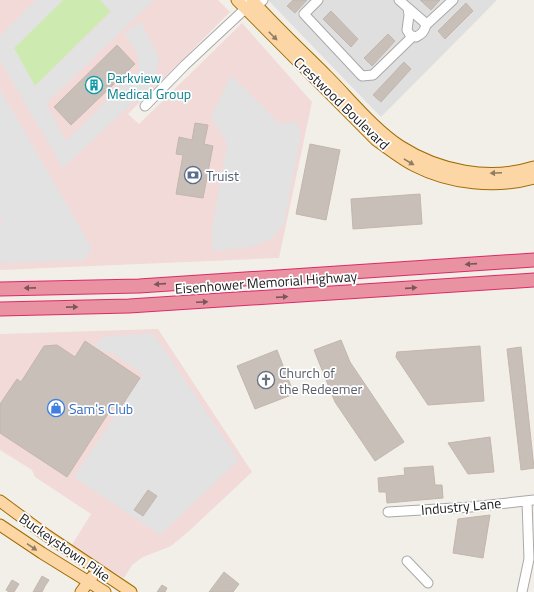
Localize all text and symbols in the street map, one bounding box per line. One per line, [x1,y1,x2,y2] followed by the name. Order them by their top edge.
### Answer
[268,31,278,41] one-way arrow
[289,52,395,154] street label: Crestwood Boulevard
[107,67,191,104] place label: Parkview Medical Group
[84,75,104,95] building icon: Parkview Medical Group
[403,159,415,166] one-way arrow
[183,165,203,185] bank icon: Truist
[206,165,239,186] place label: Truist
[490,169,502,176] one-way arrow
[465,261,477,268] one-way arrow
[174,265,358,299] street label: Eisenhower Memorial Highway
[154,281,166,288] one-way arrow
[23,285,36,291] one-way arrow
[405,285,417,292] one-way arrow
[276,294,289,300] one-way arrow
[196,299,209,305] one-way arrow
[66,304,79,310] one-way arrow
[279,362,362,399] place label: Church of the Redeemer
[256,370,276,390] church icon: Church of the Redeemer
[46,398,66,418] shop icon: Sam's Club
[69,398,133,419] place label: Sam's Club
[420,492,502,520] street label: Industry Lane
[15,508,115,586] street label: Buckeystown Pike
[26,543,38,550] one-way arrow

